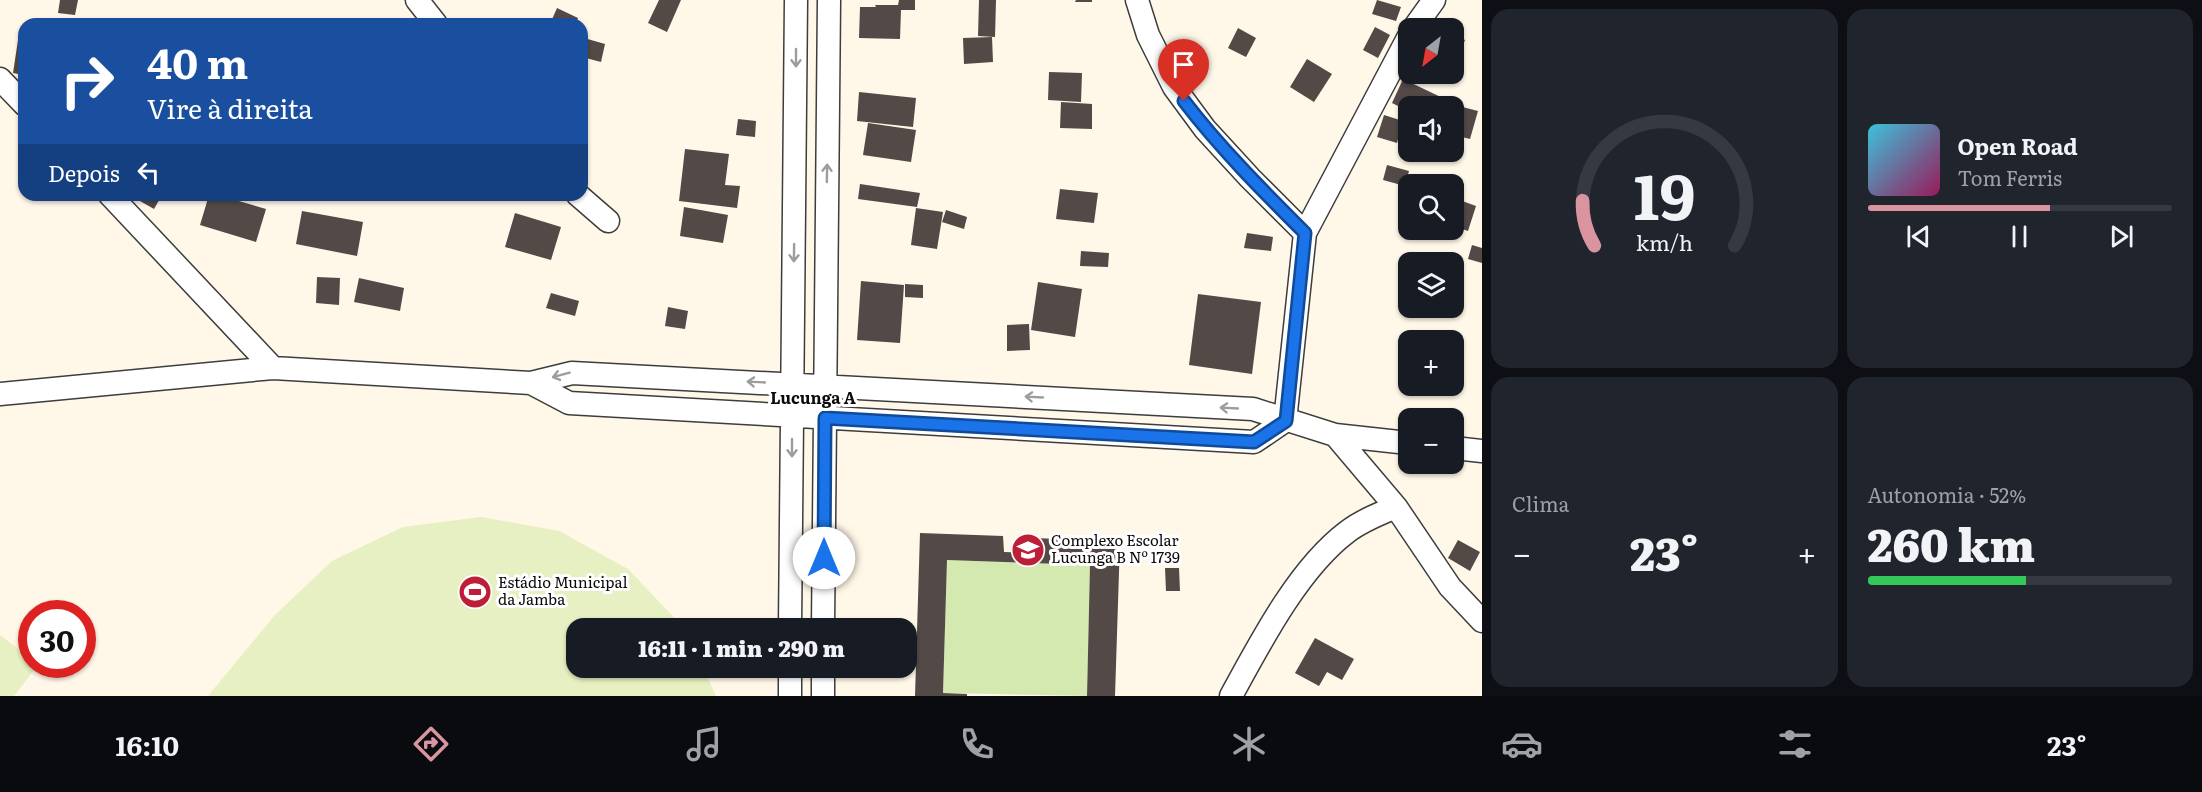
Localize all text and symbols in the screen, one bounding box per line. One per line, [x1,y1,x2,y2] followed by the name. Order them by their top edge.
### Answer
[1398,18,1464,84] north arrow
[1398,18,1464,474] map controls
[147,30,248,92] text: 40 m
[1158,39,1209,101] pin
[48,42,126,120] icon: right
[790,48,802,68] one-way arrow
[1167,48,1200,81] icon: arrive
[147,87,313,127] text: Vire à direita
[1398,96,1464,162] button: sound
[1958,129,2078,162] text: Open Road
[1633,147,1695,239] text: 19
[48,156,120,189] text: Depois
[132,156,165,189] icon: left
[1958,162,2062,192] text: Tom Ferris
[822,164,833,184] one-way arrow
[1398,174,1464,240] button: search
[1902,220,1935,253] icon: previous
[2003,220,2036,253] icon: pause
[2105,220,2138,253] icon: next
[1636,226,1693,258] text: km/h
[788,243,800,263] one-way arrow
[1398,252,1464,318] button: layers
[1398,330,1464,396] button: +
[552,370,571,382] one-way arrow
[746,377,766,388] one-way arrow
[770,385,856,409] district label: Lucunga A
[1025,392,1045,403] one-way arrow
[1220,402,1239,413] one-way arrow
[1398,408,1464,474] button: −
[786,438,798,458] one-way arrow
[1868,479,2026,509] text: Autonomia · 52%
[1512,488,1569,518] text: Clima
[1868,509,2035,576] text: 260 km
[1630,518,1698,585] text: 23°
[792,526,856,590] position arrow
[1512,527,1531,576] text: −
[1797,527,1816,576] text: +
[1051,528,1180,568] place label: Complexo Escolar Lucunga B Nº 1739
[1010,532,1046,568] school or university icon: Complexo Escolar Lucunga B Nº 1739
[498,570,628,610] place label: Estádio Municipal da Jamba
[457,574,493,610] sports icon: Estádio Municipal da Jamba
[18,600,96,678] speed limit sign: 30
[638,631,845,664] text: 16:11 · 1 min · 290 m
[410,723,452,765] icon: directions
[683,723,725,765] icon: music
[956,723,998,765] icon: phone
[1228,723,1270,765] icon: climate
[1501,723,1543,765] icon: car
[1774,723,1816,765] icon: filters
[115,724,179,764] text: 16:10
[2047,724,2087,764] text: 23°

